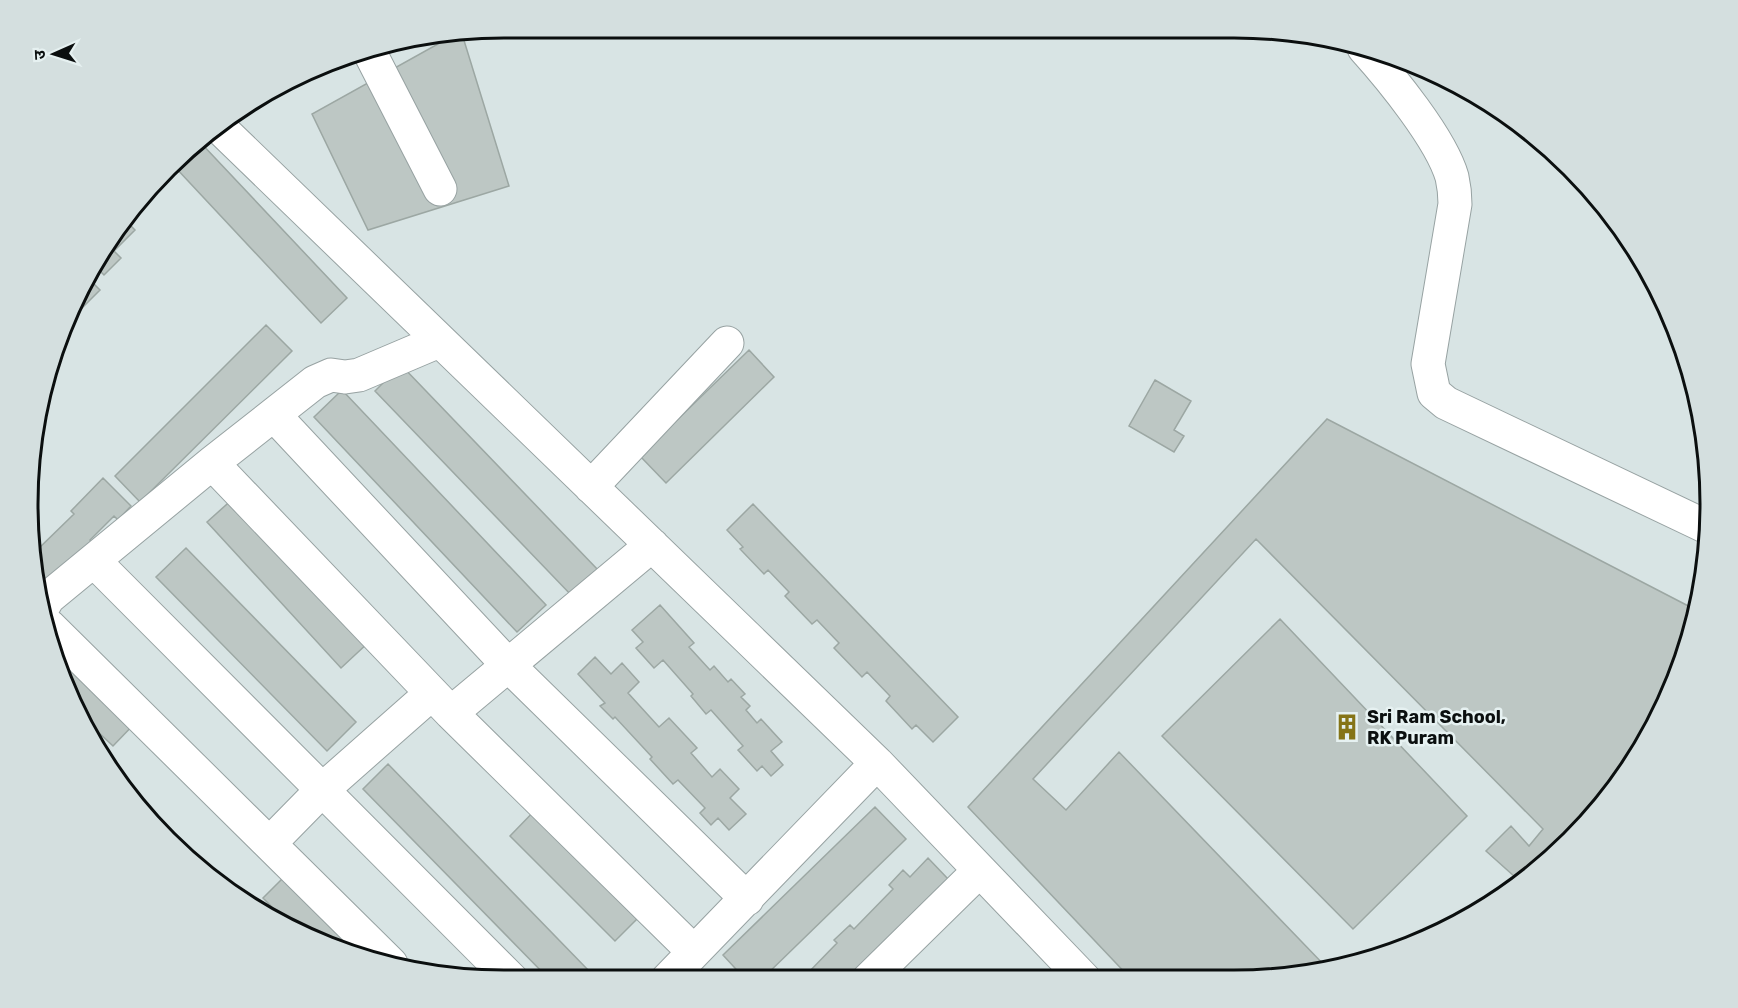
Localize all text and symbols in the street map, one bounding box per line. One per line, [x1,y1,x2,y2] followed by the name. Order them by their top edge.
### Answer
[24,24,84,84] north arrow
[30,49,49,60] text: उ
[1367,706,1506,749] place label: Sri Ram School, RK Puram
[1332,712,1362,742] building icon: Sri Ram School, RK Puram

